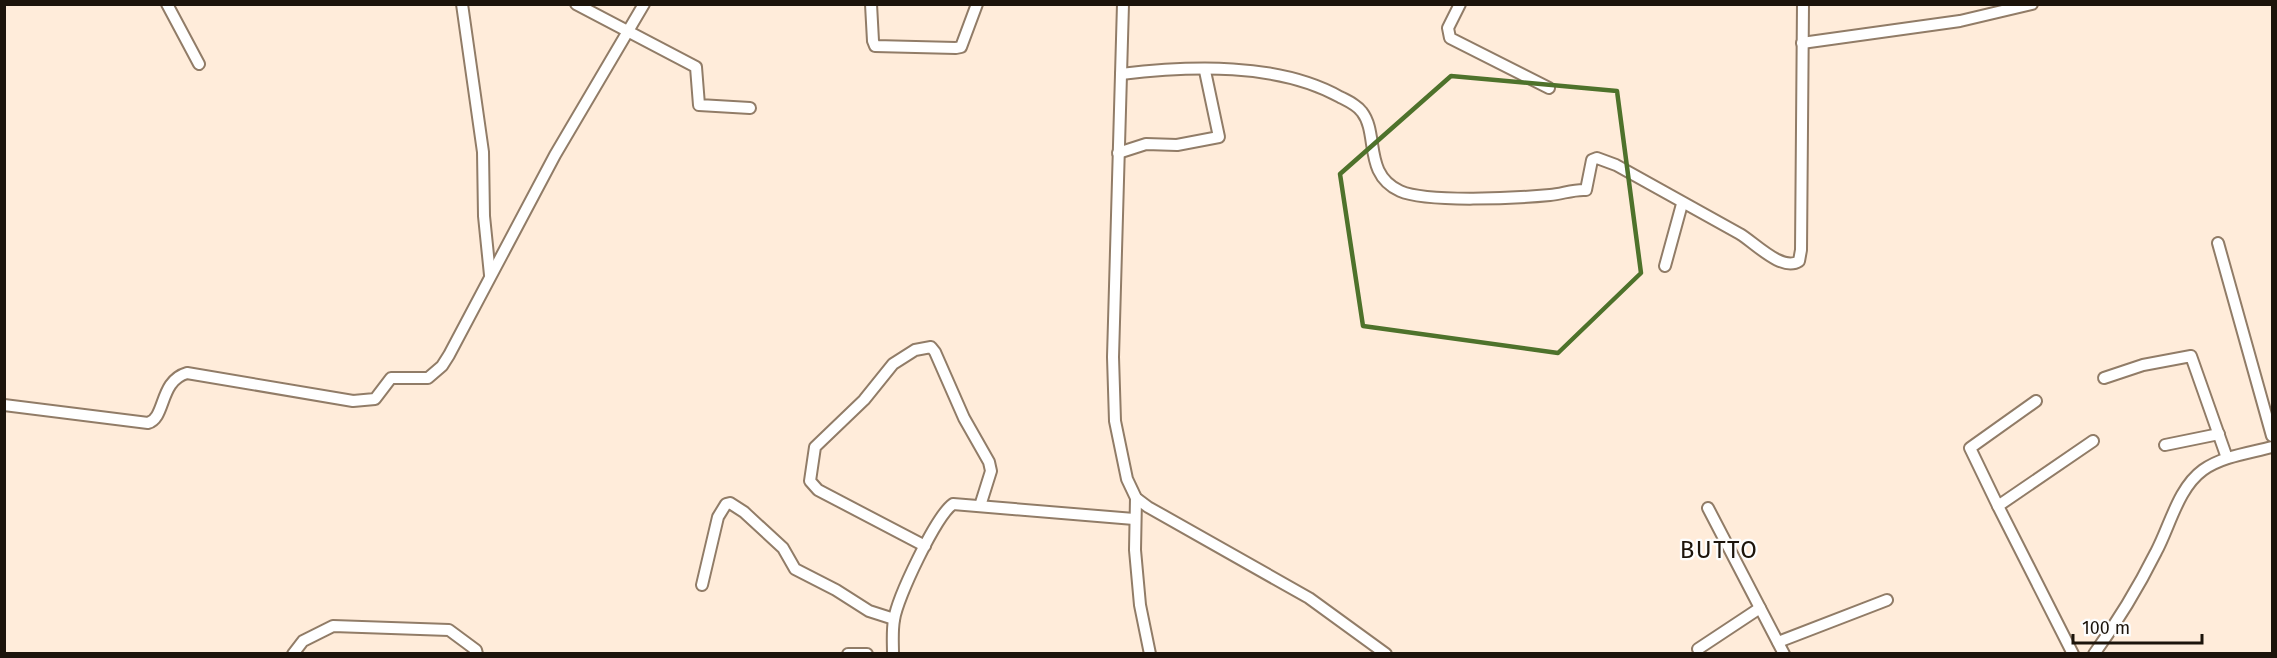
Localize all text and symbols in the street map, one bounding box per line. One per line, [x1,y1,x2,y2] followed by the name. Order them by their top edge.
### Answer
[1680,536,1758,564] district label: BUTTO
[2073,607,2202,645] scale bar
[2082,617,2130,639] text: 100 m

